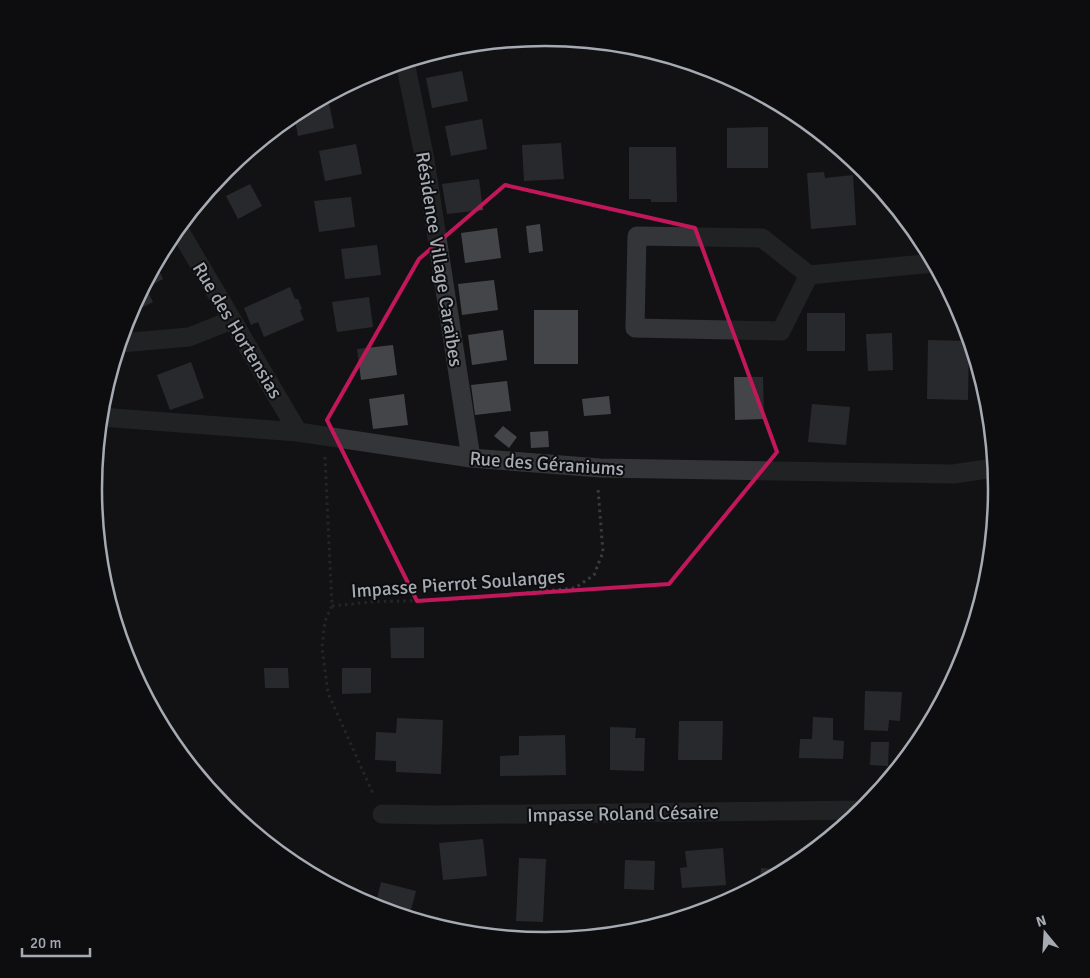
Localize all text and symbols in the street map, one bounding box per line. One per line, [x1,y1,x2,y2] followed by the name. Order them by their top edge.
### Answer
[410,150,468,368] street label: Résidence Village Caraïbes
[187,258,287,403] street label: Rue des Hortensias
[469,447,625,481] street label: Rue des Géraniums
[350,565,566,603] street label: Impasse Pierrot Soulanges
[527,800,719,828] street label: Impasse Roland Césaire
[1020,908,1070,958] north arrow
[1034,912,1048,931] text: N
[22,926,90,958] scale bar
[30,934,61,952] text: 20 m

